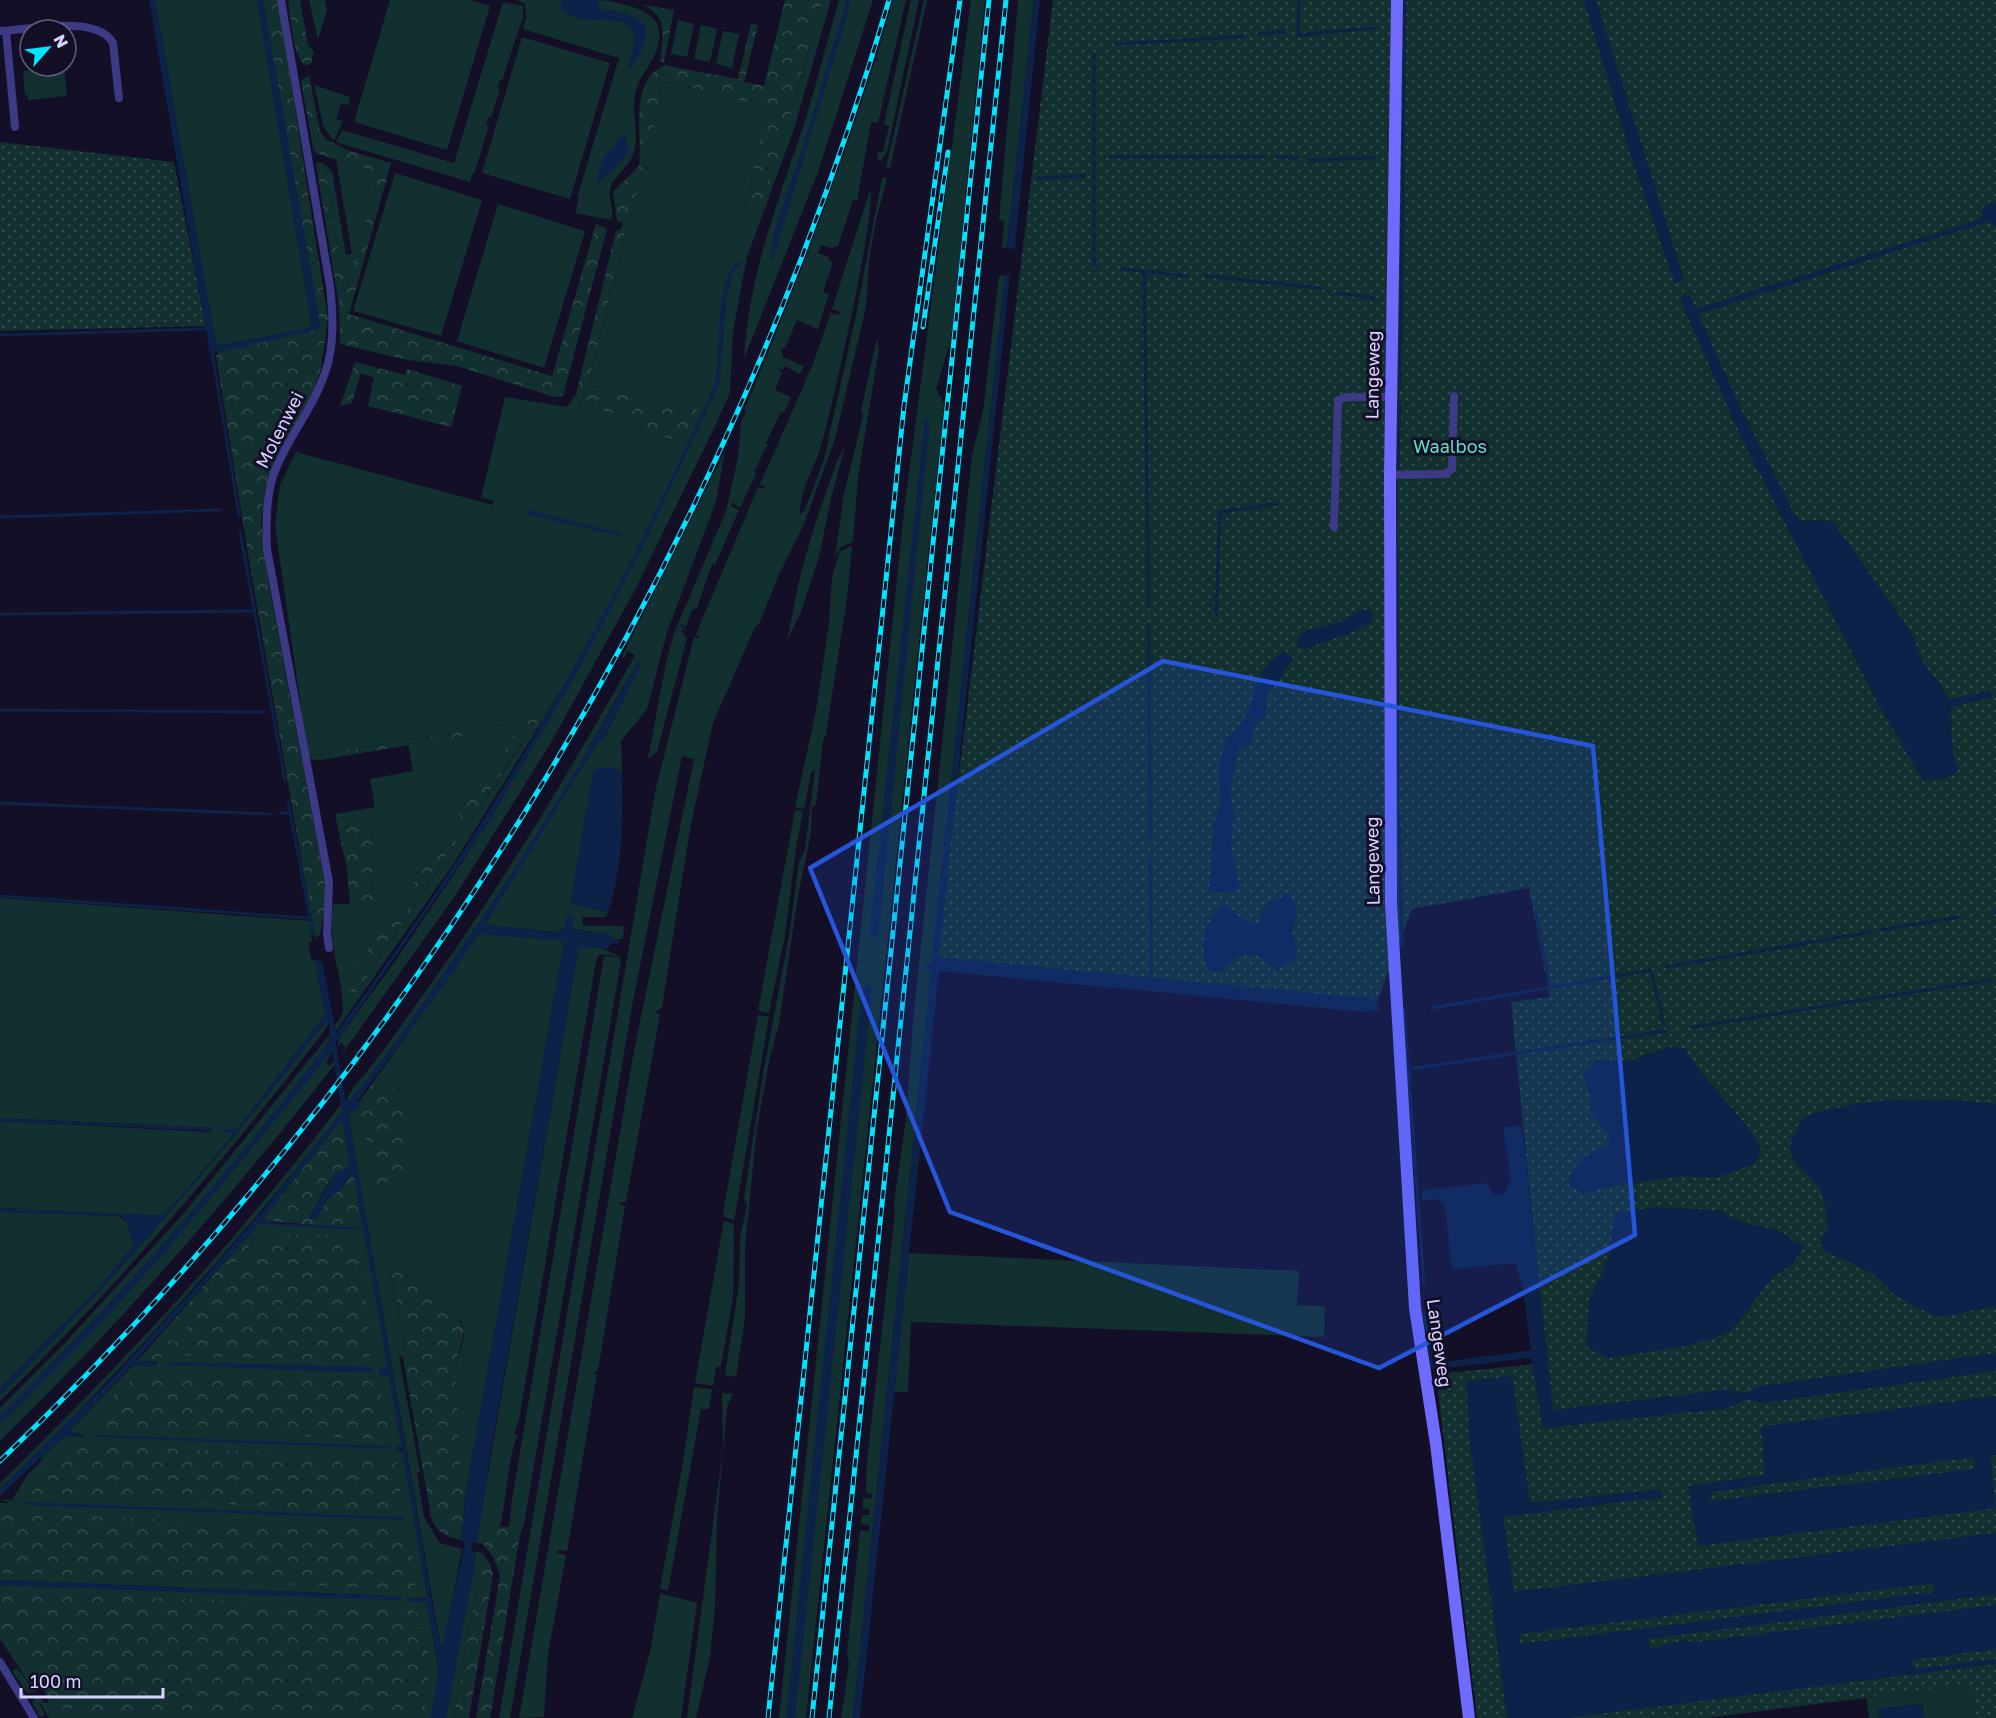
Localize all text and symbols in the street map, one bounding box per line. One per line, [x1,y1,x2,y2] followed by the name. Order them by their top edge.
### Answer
[18,18,78,78] north arrow
[50,31,73,51] text: N
[1360,330,1384,420] street label: Langeweg
[250,388,308,471] street label: Molenwei
[1413,435,1487,457] park label: Waalbos
[1360,816,1384,906] street label: Langeweg
[1423,1297,1457,1388] street label: Langeweg
[21,1661,164,1699] scale bar
[30,1670,81,1692] text: 100 m

